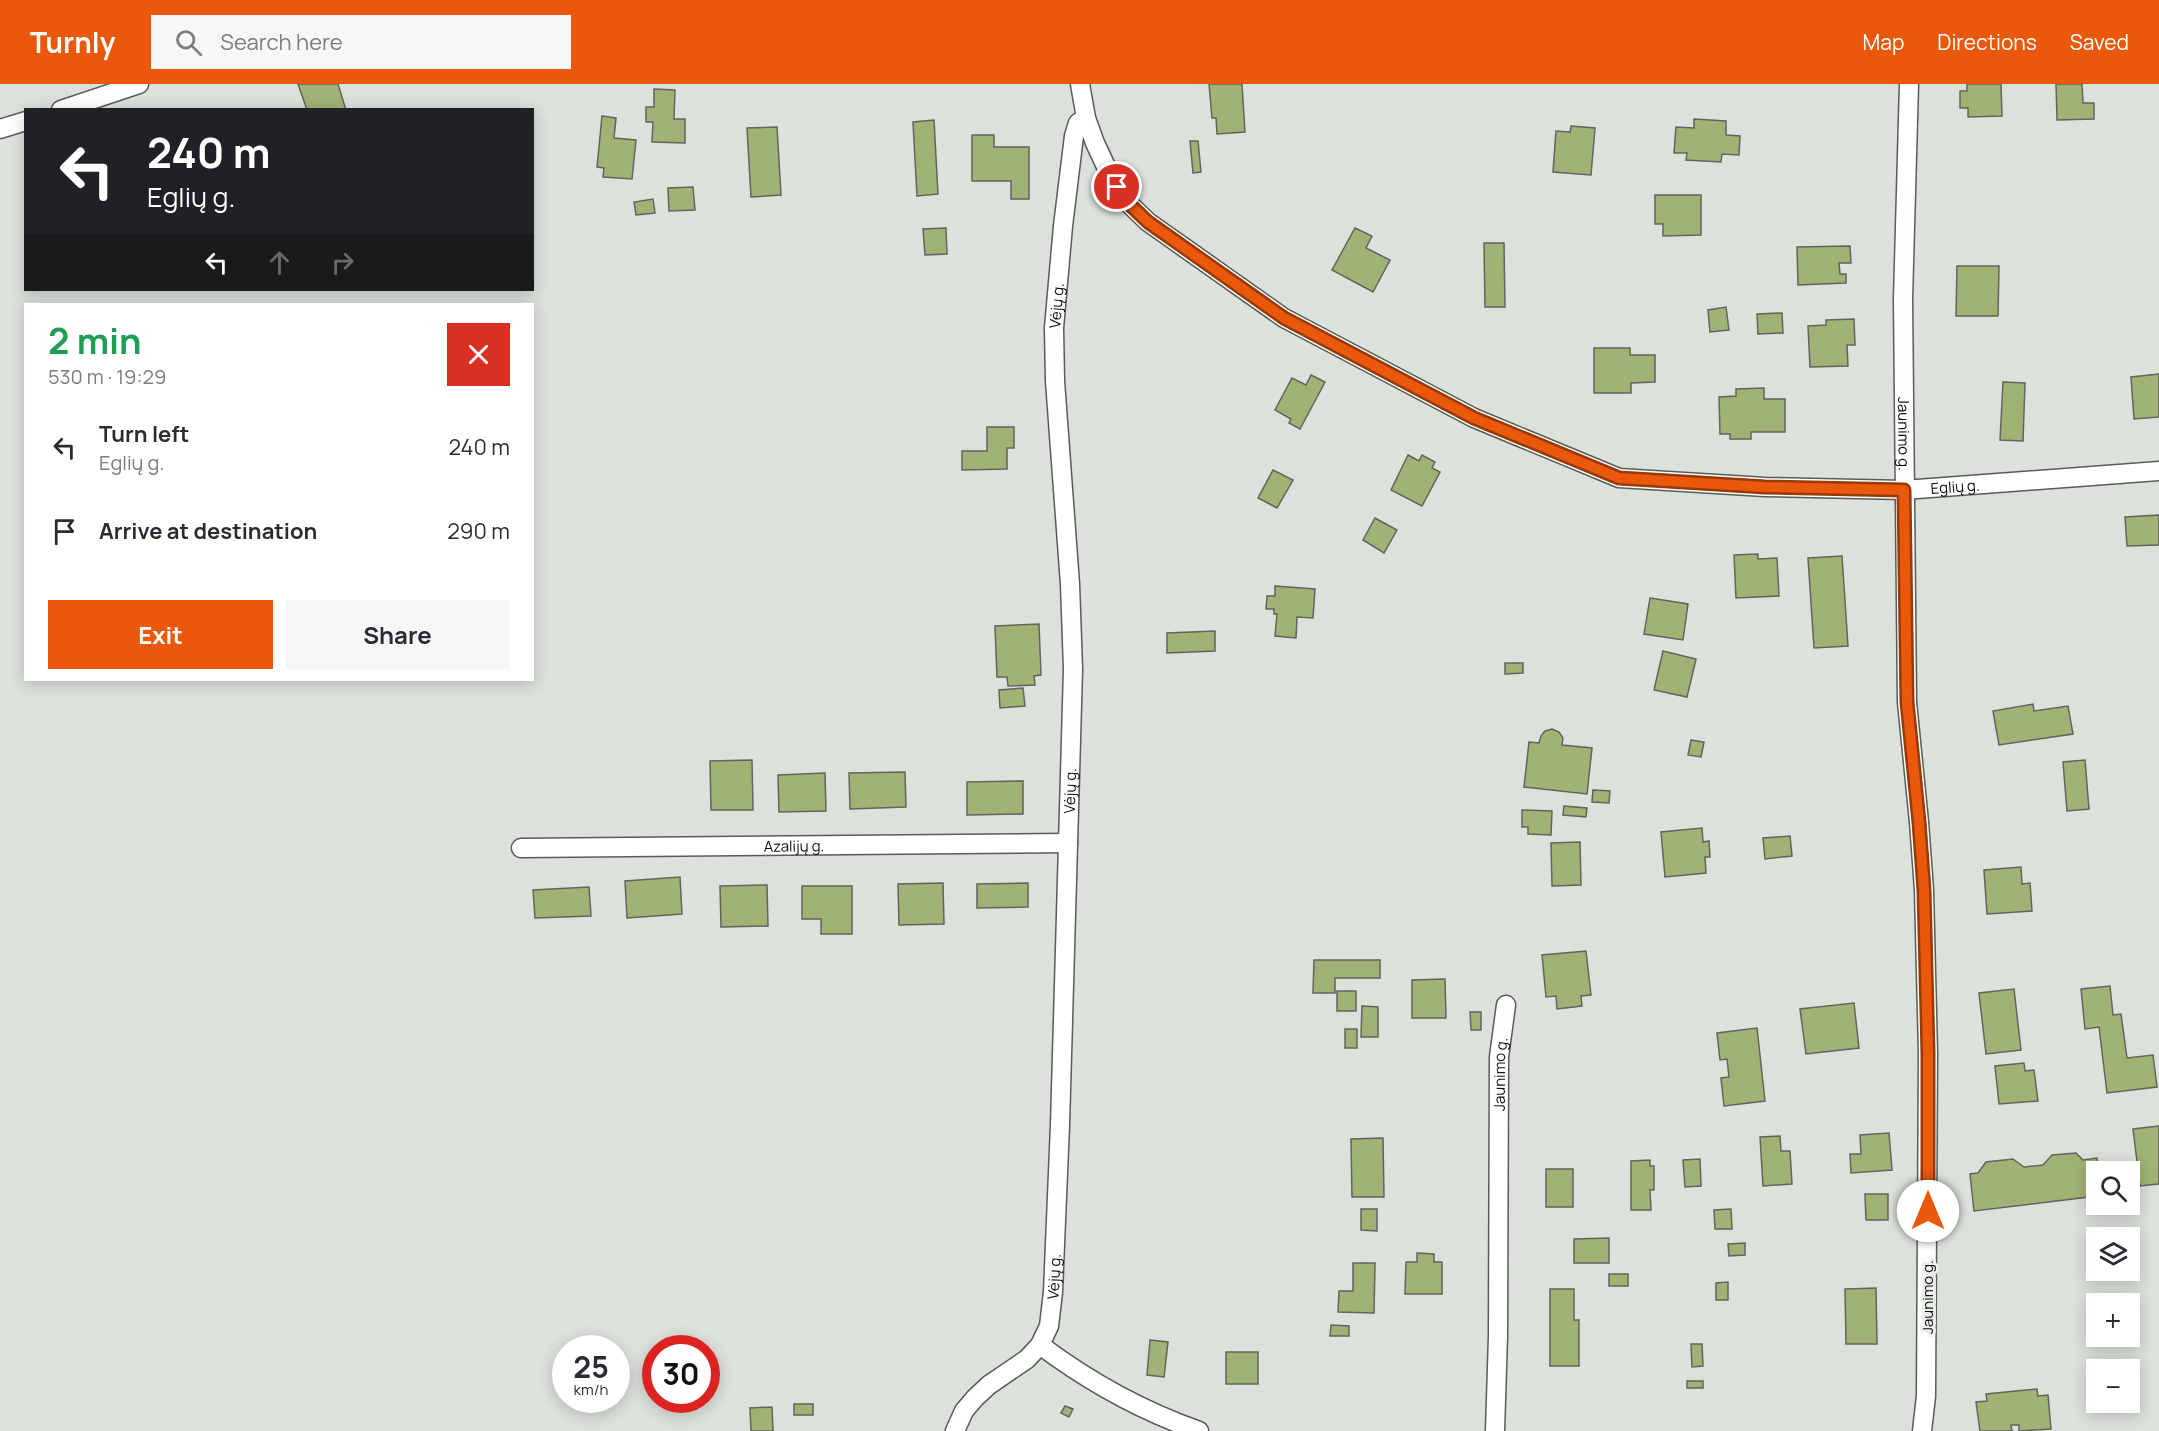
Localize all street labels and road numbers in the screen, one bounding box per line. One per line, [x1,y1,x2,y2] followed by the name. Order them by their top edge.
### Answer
[1044,282,1068,329] street label: Vėjų g.
[1893,397,1915,471] street label: Jaunimo g.
[1930,474,1980,498] street label: Eglių g.
[1058,768,1081,814] street label: Vėjų g.
[764,835,824,856] street label: Azalijų g.
[1488,1036,1512,1111] street label: Jaunimo g.
[1042,1253,1065,1300] street label: Vėjų g.
[1917,1260,1938,1334] street label: Jaunimo g.

